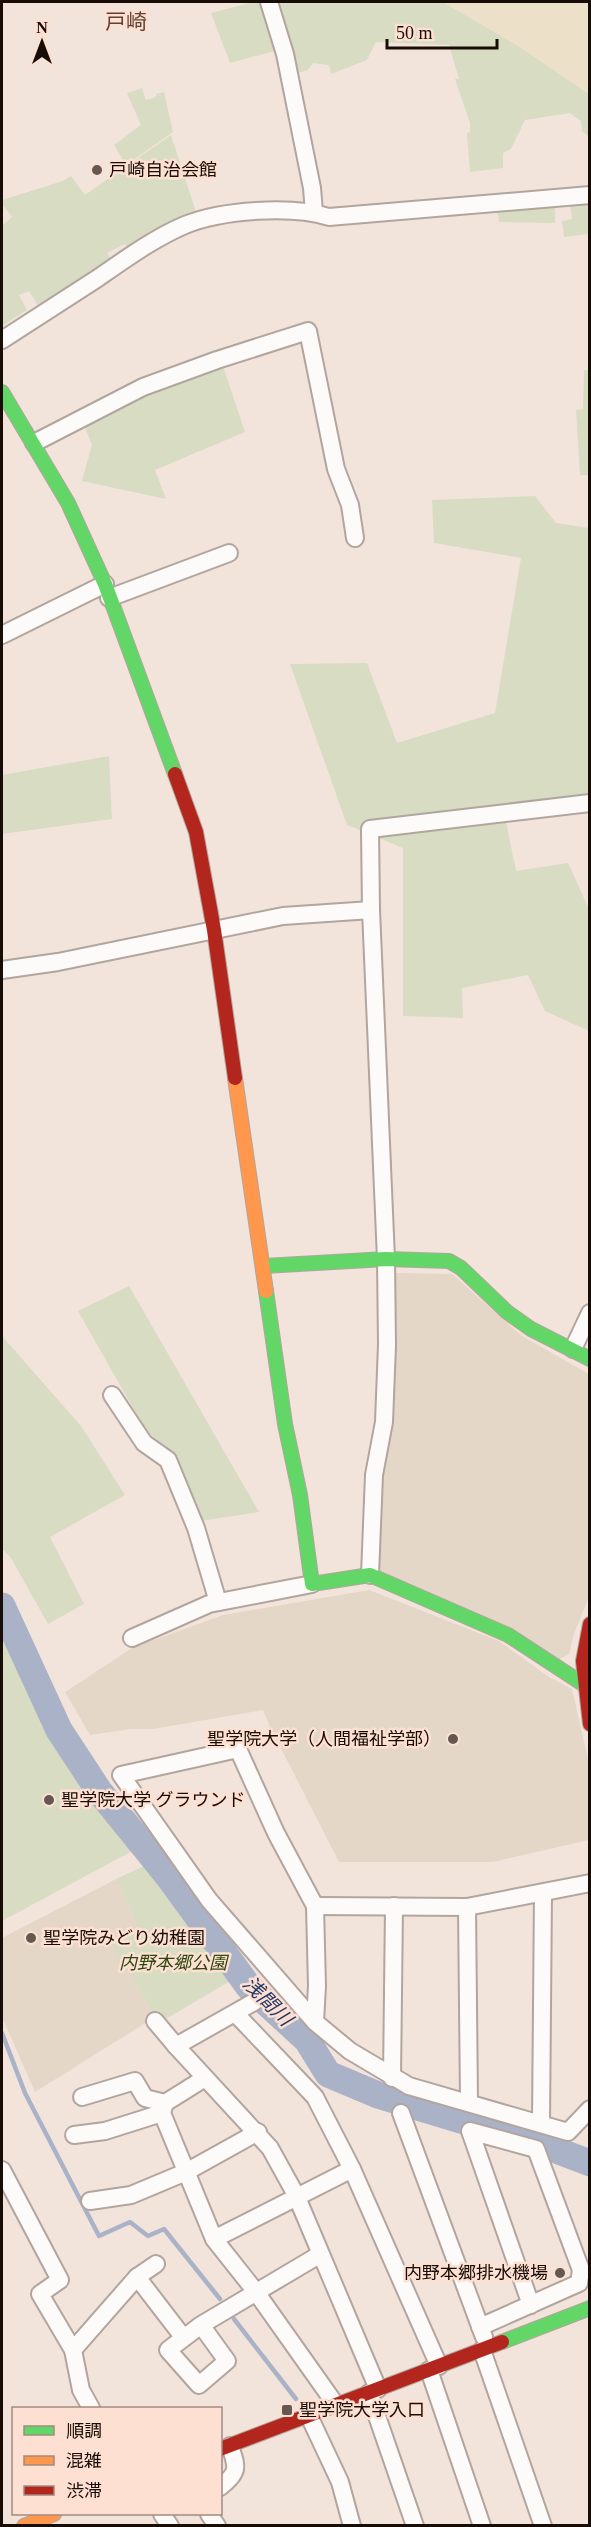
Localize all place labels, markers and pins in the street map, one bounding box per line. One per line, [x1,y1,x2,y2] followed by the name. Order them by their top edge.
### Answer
[109,160,217,180] place label: 戸崎自治会館
[90,163,104,177] marker: 戸崎自治会館
[207,1729,441,1749] place label: 聖学院大学（人間福祉学部）
[446,1732,460,1746] marker: 聖学院大学（人間福祉学部）
[61,1790,246,1810] place label: 聖学院大学 グラウンド
[42,1793,56,1807] marker: 聖学院大学 グラウンド
[43,1928,205,1948] place label: 聖学院みどり幼稚園
[24,1931,38,1945] marker: 聖学院みどり幼稚園
[404,2263,548,2283] place label: 内野本郷排水機場
[553,2266,567,2280] marker: 内野本郷排水機場
[299,2400,425,2420] place label: 聖学院大学入口
[280,2403,294,2417] marker: 聖学院大学入口

